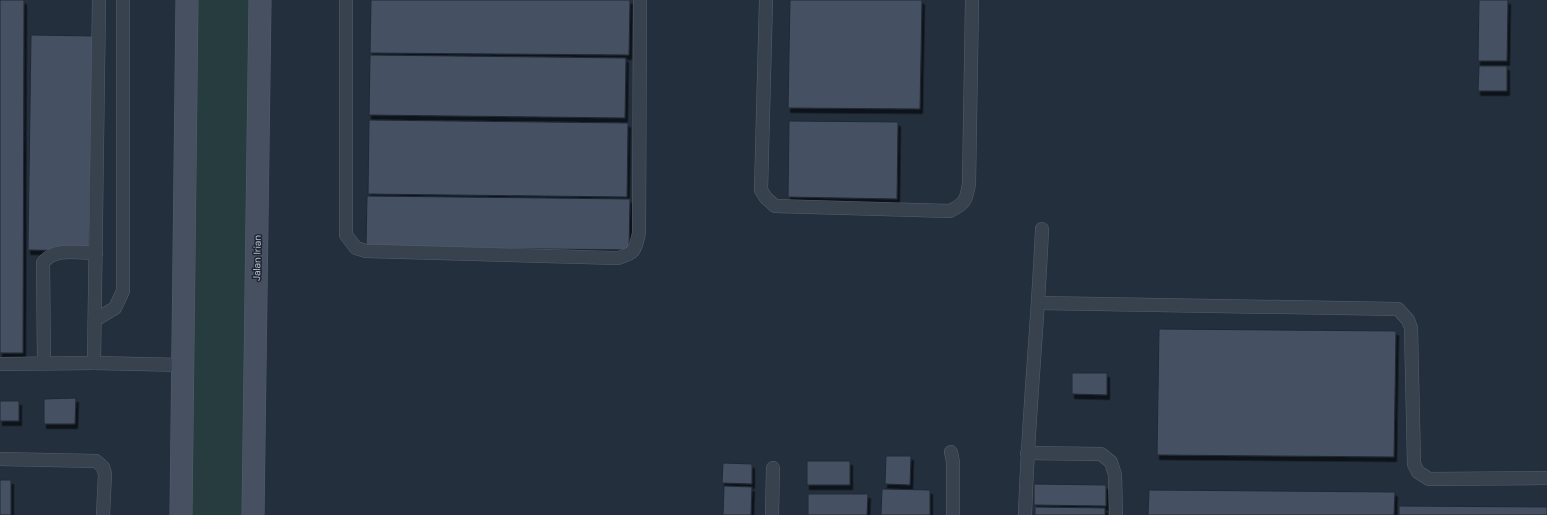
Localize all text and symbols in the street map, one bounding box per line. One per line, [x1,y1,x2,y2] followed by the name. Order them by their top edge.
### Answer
[250,235,264,281] street label: Jalan Irian

